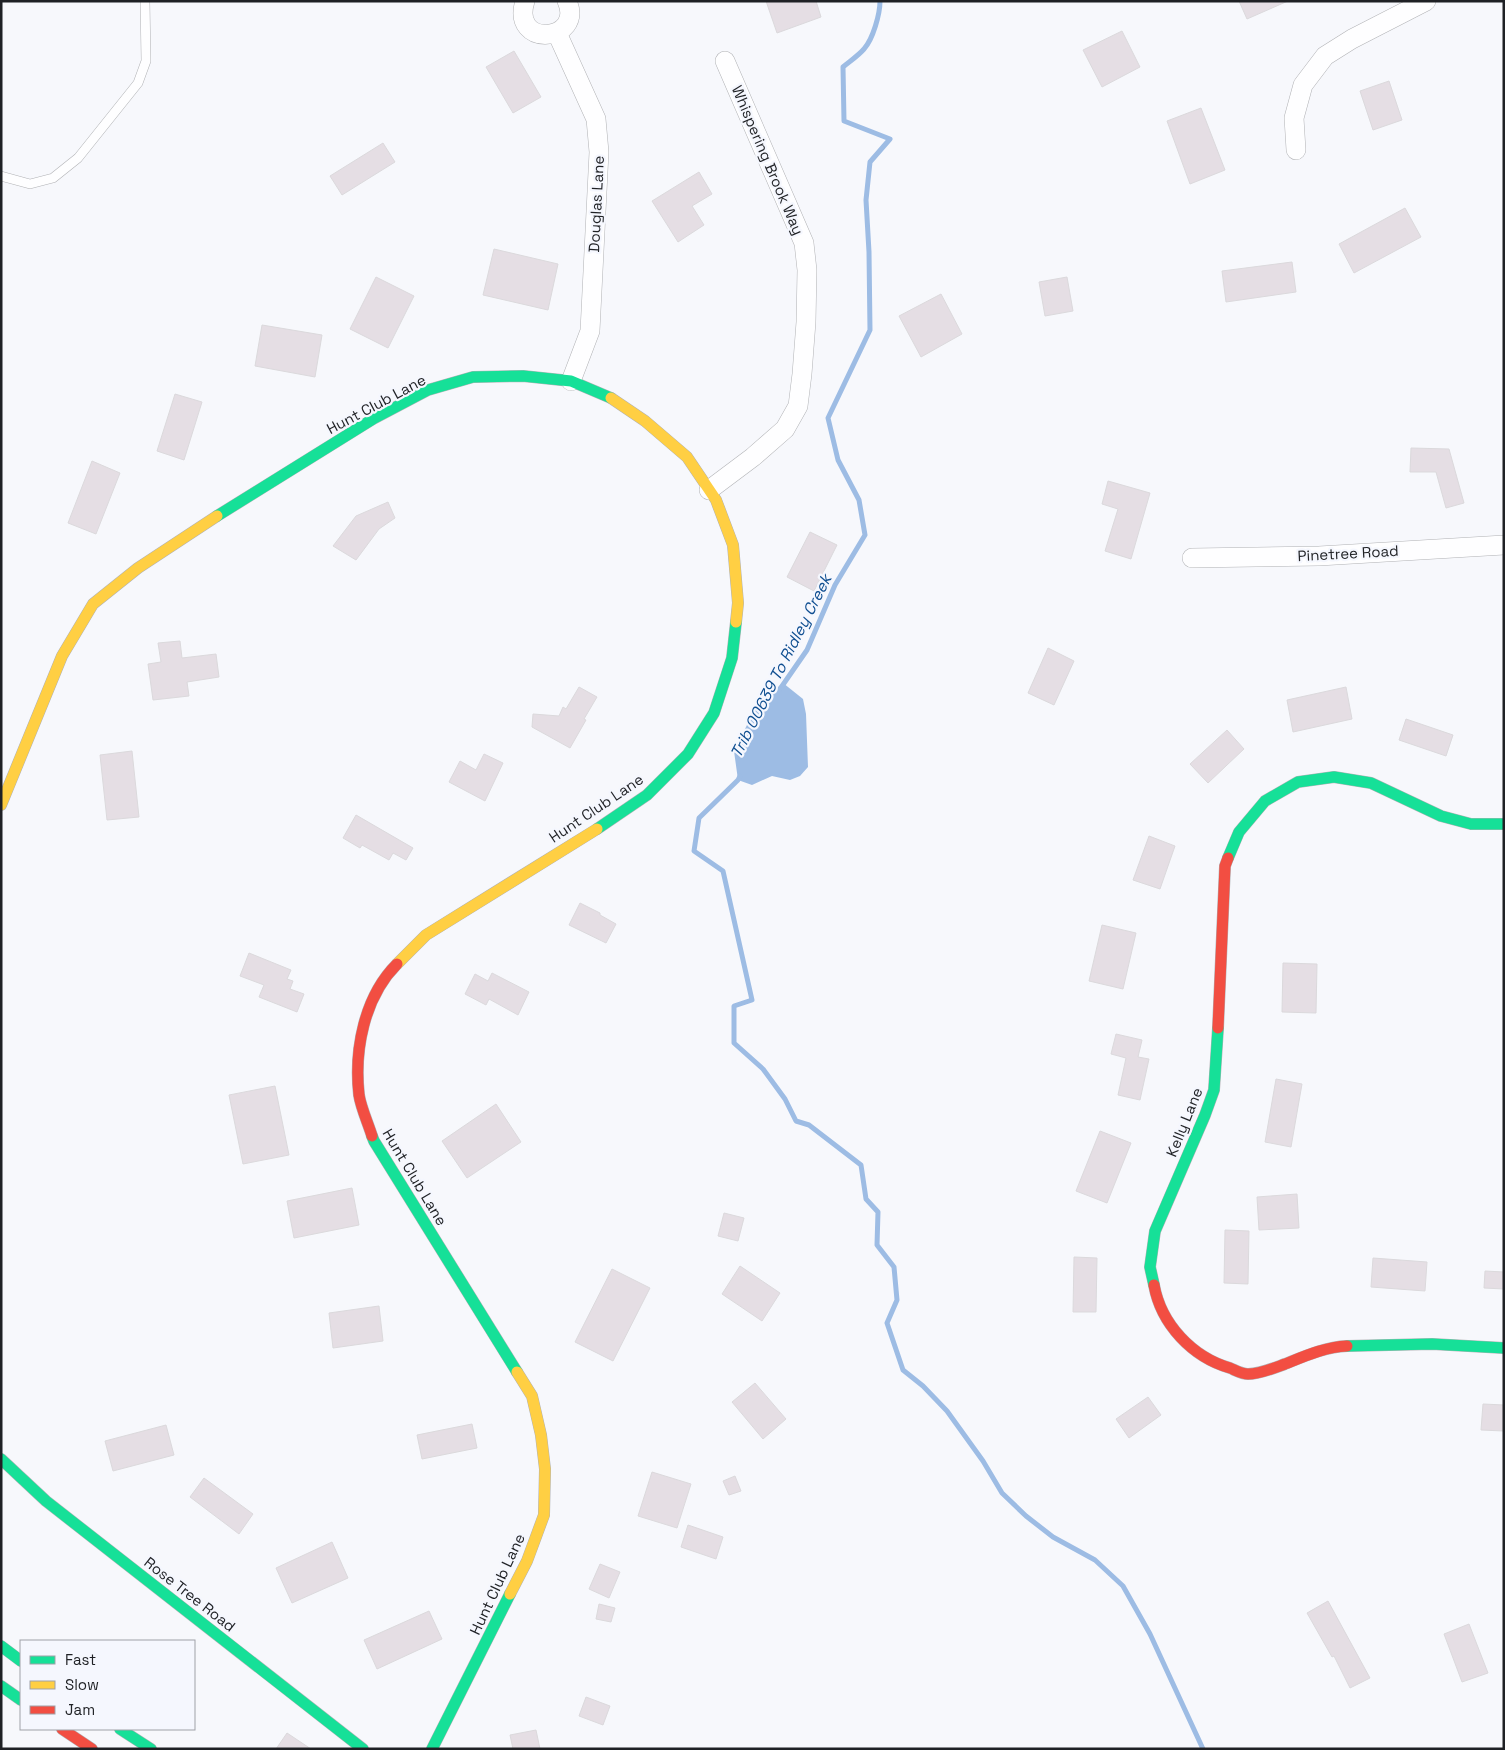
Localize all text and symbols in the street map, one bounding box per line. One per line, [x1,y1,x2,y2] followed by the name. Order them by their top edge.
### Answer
[728,82,808,238] street label: Whispering Brook Way
[584,155,608,253] street label: Douglas Lane
[323,370,429,438] street label: Hunt Club Lane
[1297,541,1399,565] street label: Pinetree Road
[726,569,838,761] water label: Trib 00639 To Ridley Creek
[545,769,647,847] street label: Hunt Club Lane
[1162,1084,1207,1159] street label: Kelly Lane
[379,1125,451,1229] street label: Hunt Club Lane
[465,1530,529,1638] street label: Hunt Club Lane
[141,1552,239,1636] street label: Rose Tree Road
[20,1640,195,1730] legend
[65,1650,96,1669] text: Fast
[65,1675,99,1694] text: Slow
[65,1700,95,1719] text: Jam

